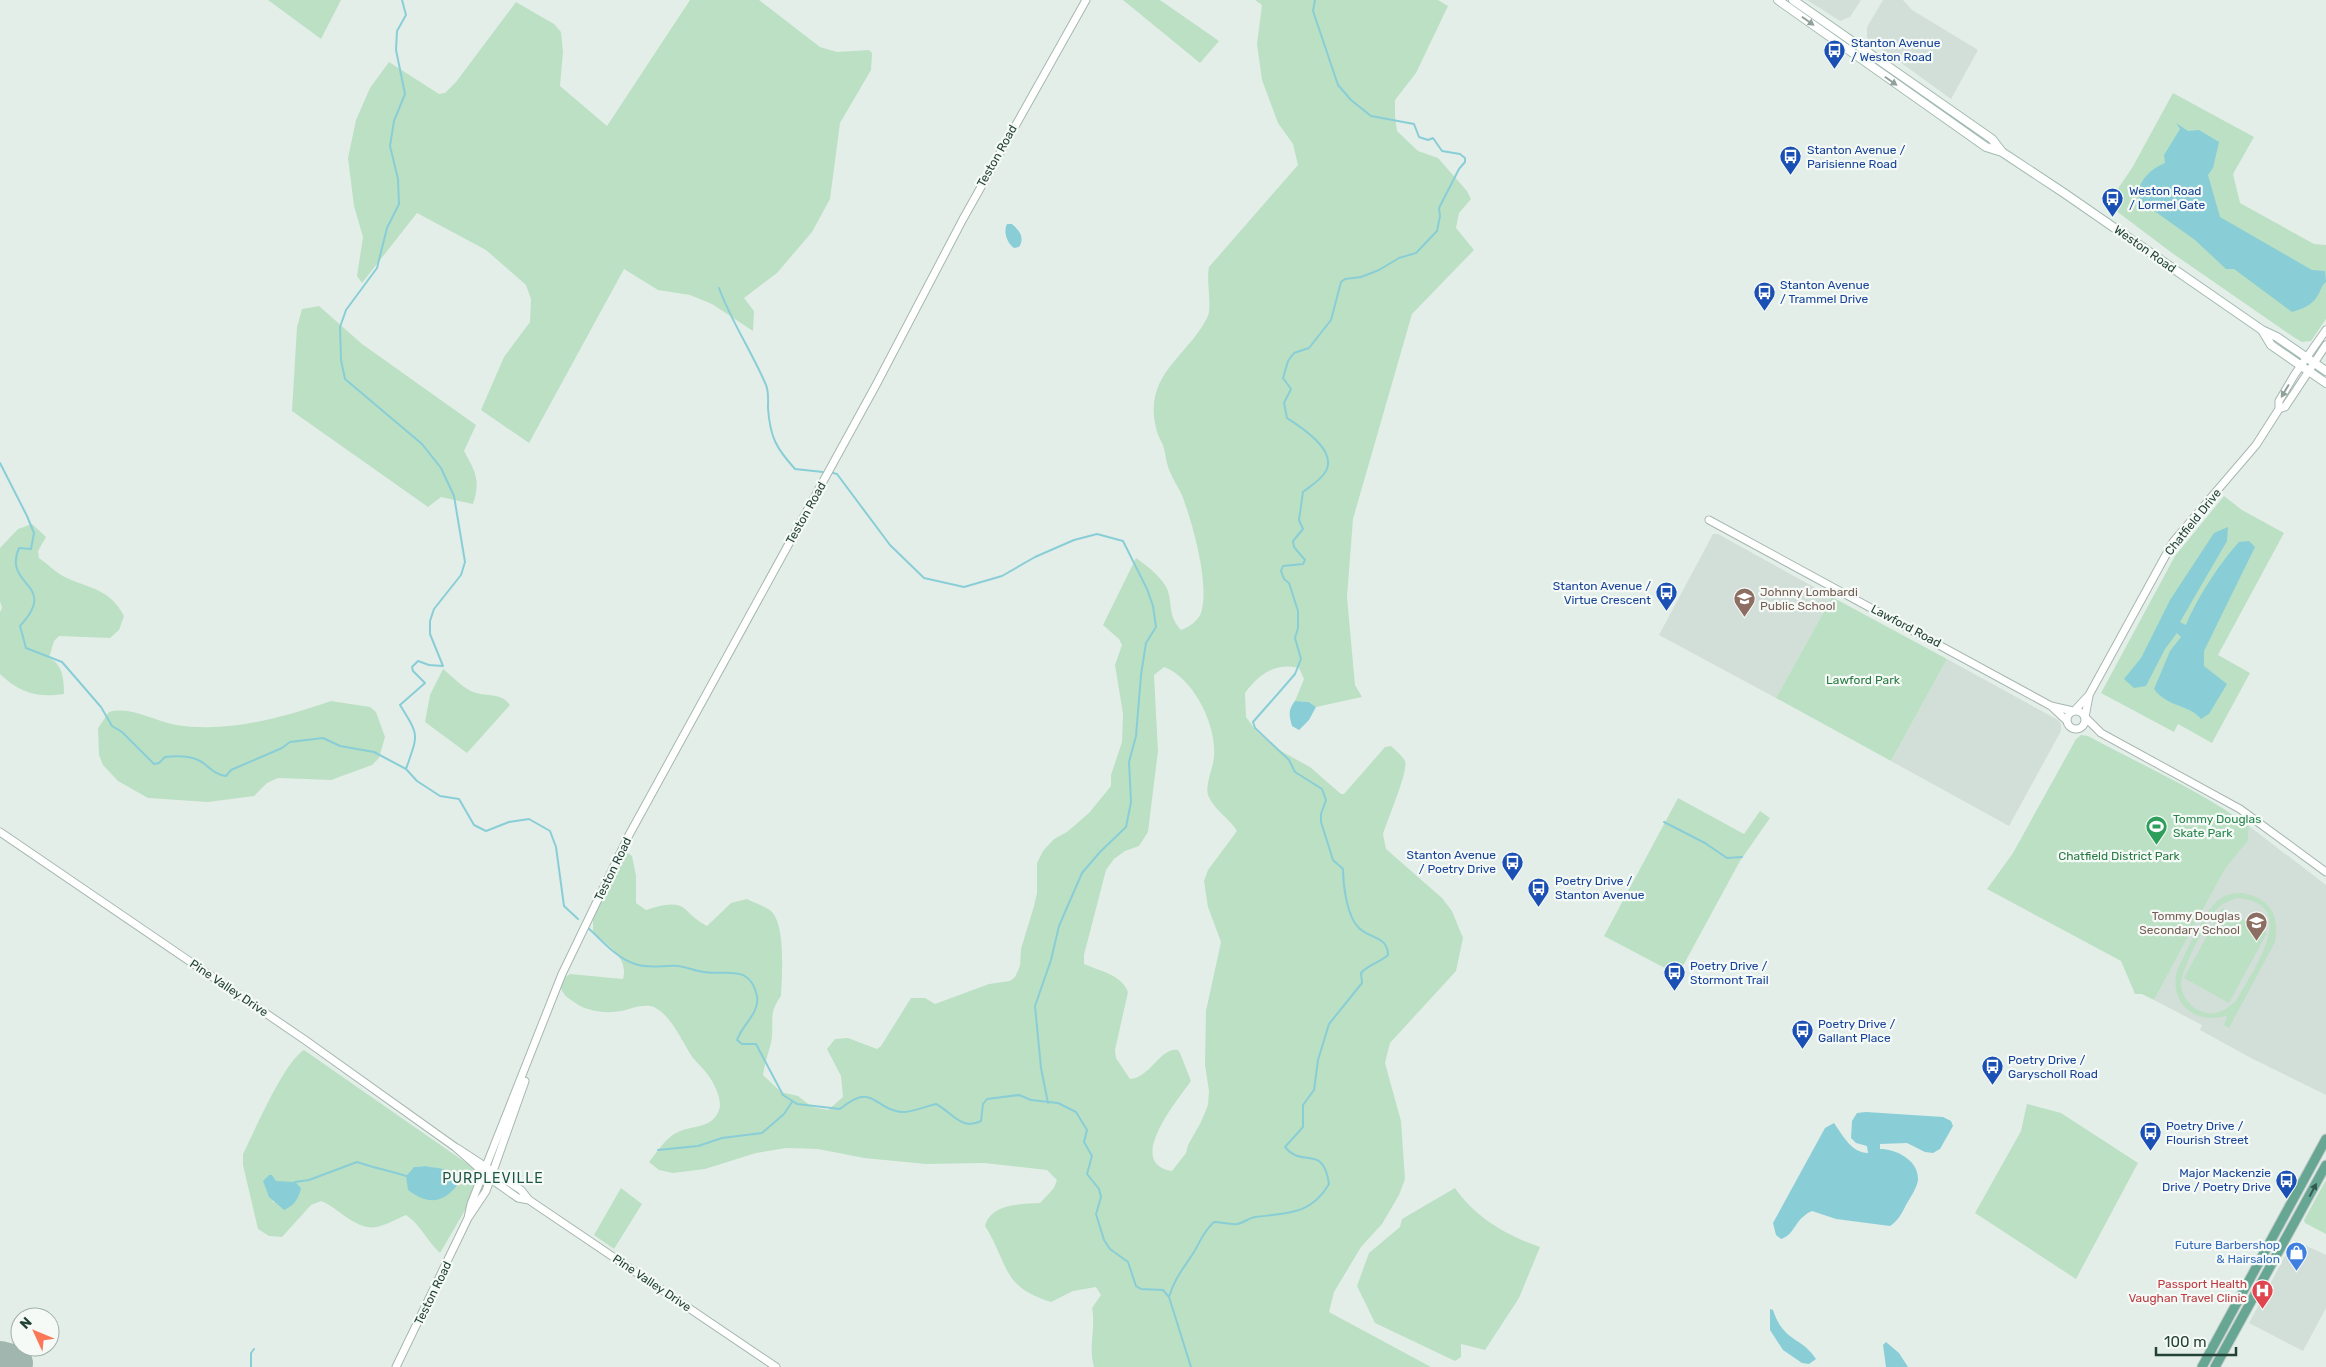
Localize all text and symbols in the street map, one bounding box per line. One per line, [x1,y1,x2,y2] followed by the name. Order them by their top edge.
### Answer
[1801,16,1815,26] one-way arrow
[1851,36,1941,64] place label: Stanton Avenue / Weston Road
[1823,38,1847,69] bus stop icon: Stanton Avenue / Weston Road
[1884,76,1898,86] one-way arrow
[974,122,1020,190] street label: Teston Road
[1807,143,1905,171] place label: Stanton Avenue / Parisienne Road
[1779,145,1803,176] bus stop icon: Stanton Avenue / Parisienne Road
[2129,184,2205,212] place label: Weston Road / Lormel Gate
[2101,186,2125,217] bus stop icon: Weston Road / Lormel Gate
[2111,222,2179,276] street label: Weston Road
[1780,278,1870,306] place label: Stanton Avenue / Trammel Drive
[1752,280,1776,311] bus stop icon: Stanton Avenue / Trammel Drive
[2280,384,2289,397] one-way arrow
[783,479,829,547] street label: Teston Road
[2162,486,2224,558] street label: Chatfield Drive
[1553,579,1651,607] place label: Stanton Avenue / Virtue Crescent
[1655,581,1679,612] bus stop icon: Stanton Avenue / Virtue Crescent
[1760,585,1858,613] place label: Johnny Lombardi Public School
[1732,587,1756,618] school or university icon: Johnny Lombardi Public School
[1869,602,1943,650] street label: Lawford Road
[1826,673,1901,687] park label: Lawford Park
[2173,812,2261,840] place label: Tommy Douglas Skate Park
[2145,814,2169,845] sports icon: Tommy Douglas Skate Park
[592,835,634,903] street label: Teston Road
[1407,848,1496,876] place label: Stanton Avenue / Poetry Drive
[2058,849,2181,863] park label: Chatfield District Park
[1500,850,1524,881] bus stop icon: Stanton Avenue / Poetry Drive
[1555,874,1645,902] place label: Poetry Drive / Stanton Avenue
[1527,876,1551,907] bus stop icon: Poetry Drive / Stanton Avenue
[2139,909,2240,937] place label: Tommy Douglas Secondary School
[2244,911,2268,942] school or university icon: Tommy Douglas Secondary School
[187,957,271,1020] street label: Pine Valley Drive
[1690,959,1769,987] place label: Poetry Drive / Stormont Trail
[1662,961,1686,992] bus stop icon: Poetry Drive / Stormont Trail
[1818,1017,1896,1045] place label: Poetry Drive / Gallant Place
[1790,1019,1814,1050] bus stop icon: Poetry Drive / Gallant Place
[2008,1053,2098,1081] place label: Poetry Drive / Garyscholl Road
[1980,1055,2004,1086] bus stop icon: Poetry Drive / Garyscholl Road
[2166,1119,2249,1147] place label: Poetry Drive / Flourish Street
[2138,1121,2162,1152] bus stop icon: Poetry Drive / Flourish Street
[2162,1166,2271,1194] place label: Major Mackenzie Drive / Poetry Drive
[2275,1168,2299,1199] bus stop icon: Major Mackenzie Drive / Poetry Drive
[442,1170,544,1187] district label: PURPLEVILLE
[2308,1184,2317,1197] one-way arrow
[2175,1238,2280,1266] place label: Future Barbershop & Hairsalon
[2284,1240,2308,1271] shop icon: Future Barbershop & Hairsalon
[610,1252,694,1315] street label: Pine Valley Drive
[412,1259,454,1327] street label: Teston Road
[2128,1277,2247,1305] place label: Passport Health Vaughan Travel Clinic
[2251,1279,2275,1310] hospital icon: Passport Health Vaughan Travel Clinic
[10,1307,60,1357] north arrow
[16,1314,36,1333] text: N
[2156,1324,2236,1356] scale bar
[2164,1333,2206,1351] text: 100 m

